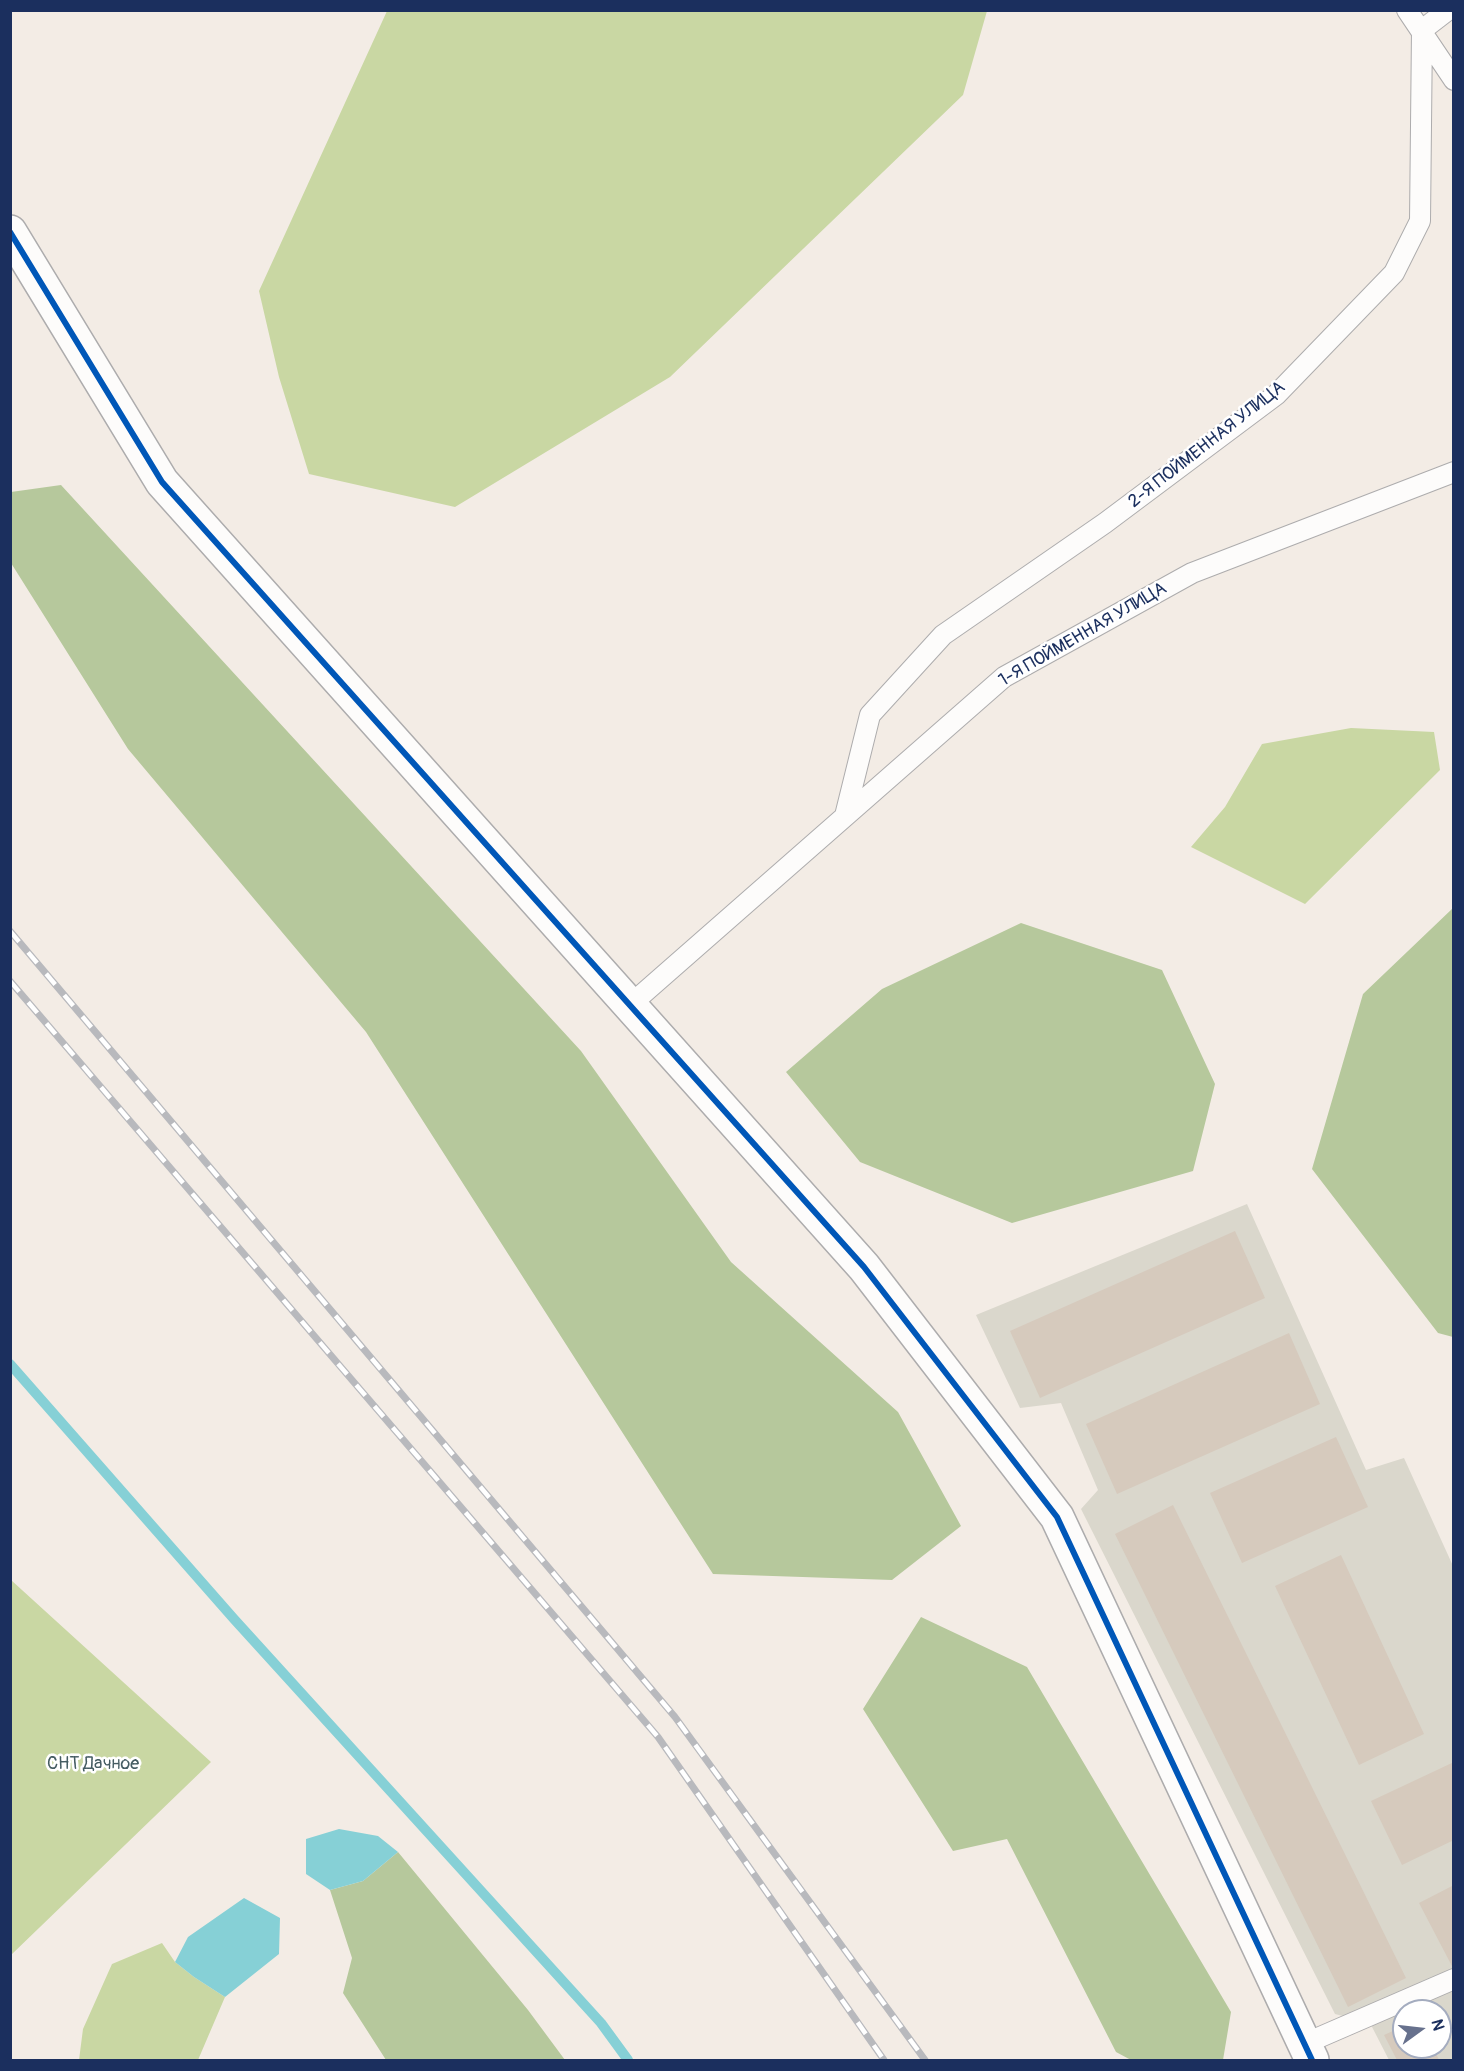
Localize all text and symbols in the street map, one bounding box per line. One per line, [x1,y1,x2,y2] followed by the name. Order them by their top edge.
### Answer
[1124,377,1290,513] street label: 2-Я ПОЙМЕННАЯ УЛИЦА
[995,578,1171,692] street label: 1-Я ПОЙМЕННАЯ УЛИЦА
[47,1753,139,1775] park label: СНТ Дачное
[1392,1999,1452,2059] north arrow
[1426,2017,1449,2033] text: N

